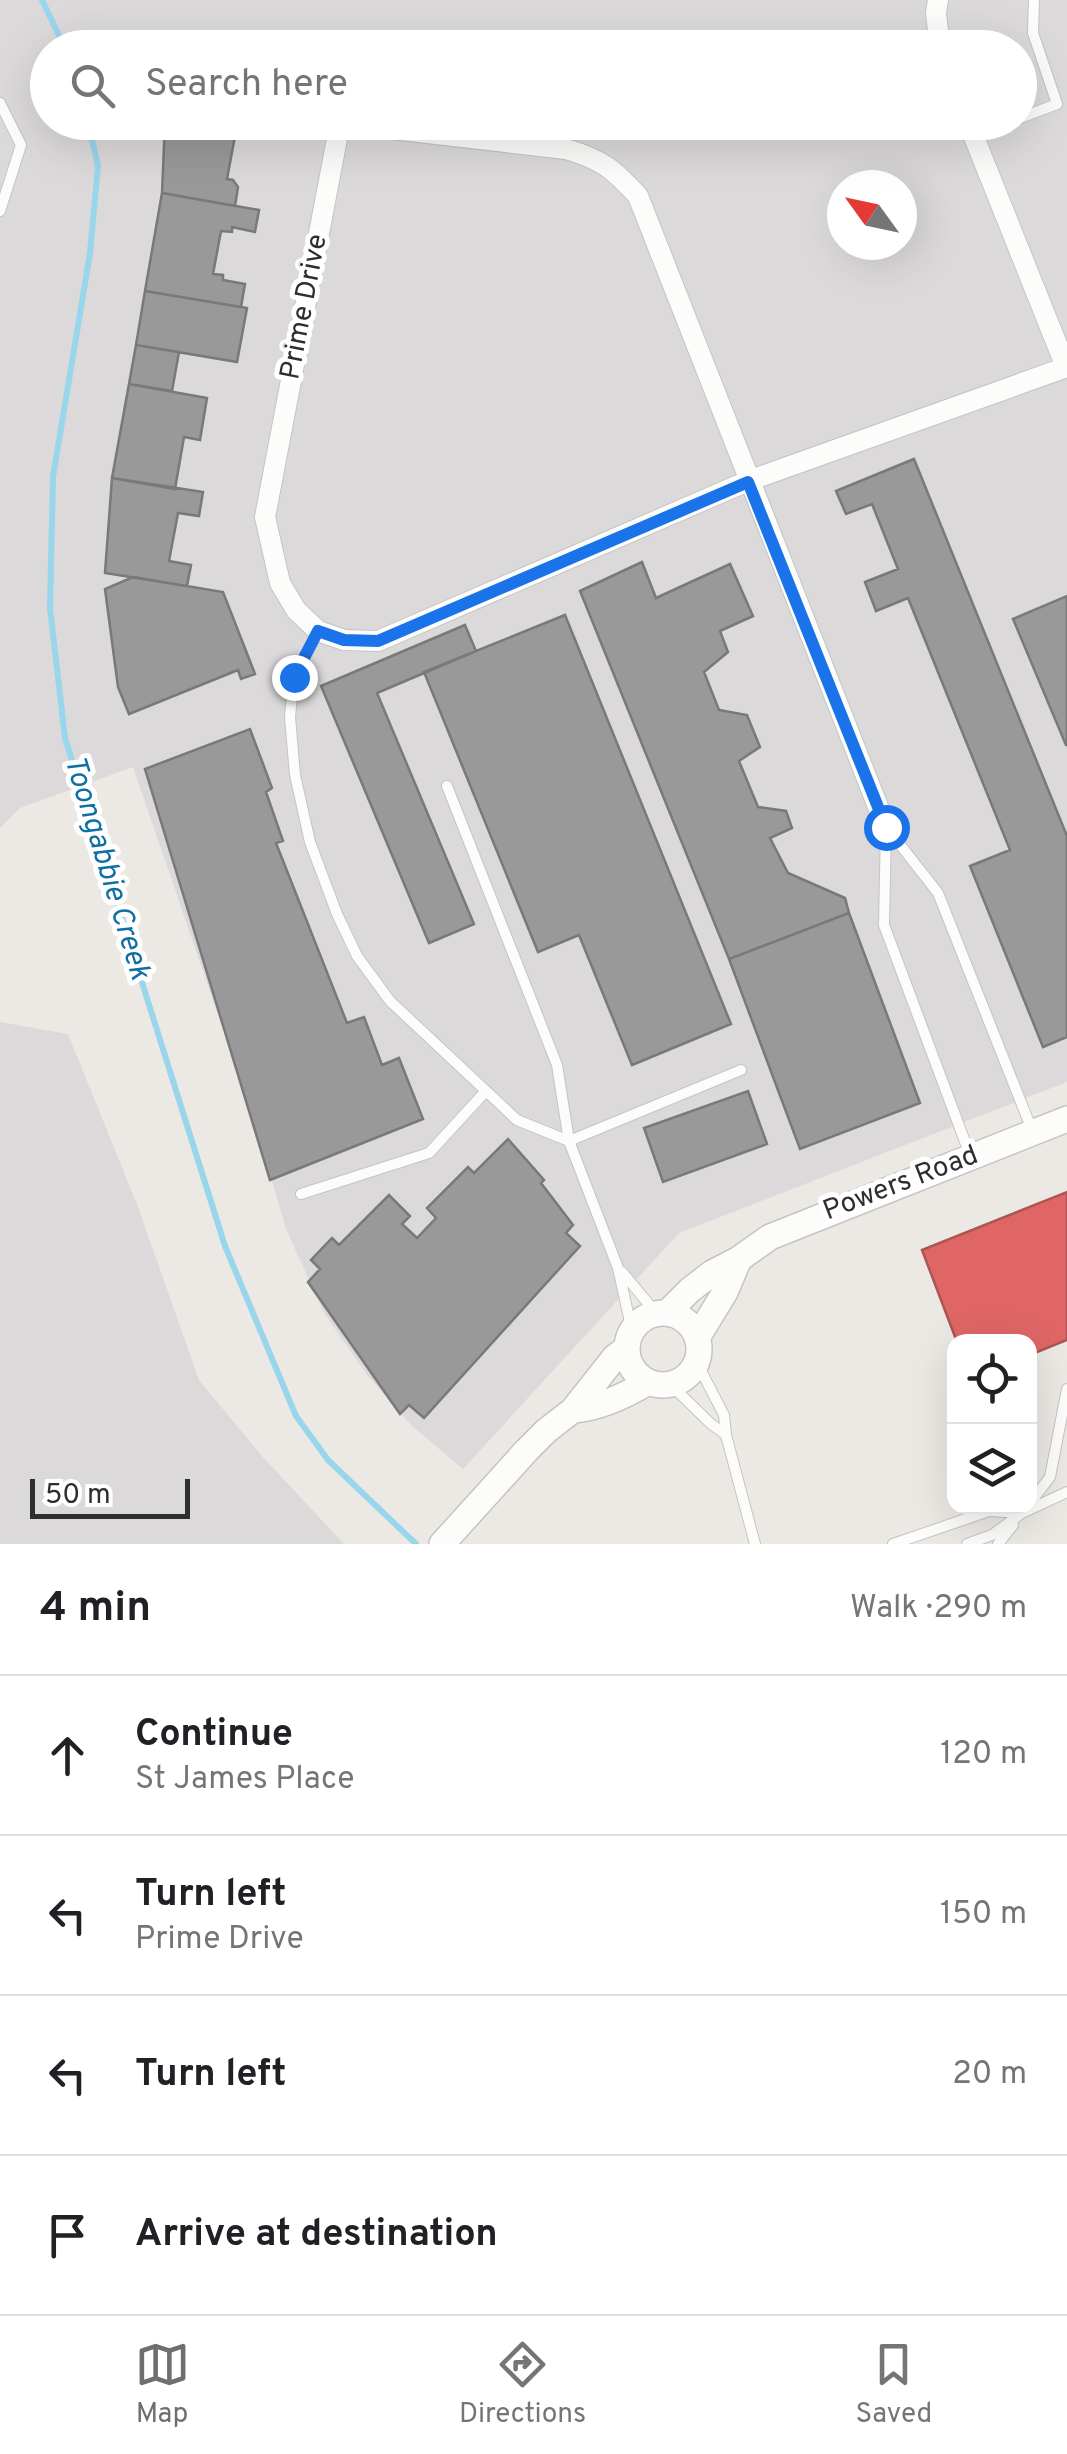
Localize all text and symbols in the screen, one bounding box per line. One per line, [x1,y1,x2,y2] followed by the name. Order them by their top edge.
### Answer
[30,30,1037,140] search box
[65,58,120,113] icon: search
[145,61,348,110] text: Search here
[827,170,917,260] north arrow
[273,231,337,383] street label: Prime Drive
[272,655,318,701] route end
[54,752,158,985] water label: Toongabbie Creek
[864,805,910,851] route start
[818,1138,984,1230] street label: Powers Road
[947,1334,1037,1514] map controls
[947,1334,1037,1424] button: locate
[947,1424,1037,1514] button: layers
[30,1474,190,1518] scale bar
[45,1478,111,1514] text: 50 m
[40,1583,151,1636] text: 4 min
[850,1589,1027,1629] text: Walk · 290 m
[135,1711,293,1760] text: Continue
[40,1728,95,1783] icon: ahead
[940,1735,1027,1775] text: 120 m
[135,1760,355,1800] text: St James Place
[135,1871,287,1920] text: Turn left
[40,1888,95,1943] icon: left
[940,1895,1027,1935] text: 150 m
[135,1920,304,1960] text: Prime Drive
[40,2048,95,2103] icon: left
[135,2051,287,2100] text: Turn left
[952,2055,1027,2095] text: 20 m
[40,2208,95,2263] icon: arrive
[135,2211,498,2260] text: Arrive at destination
[135,2337,190,2433] tab: Map
[459,2337,586,2433] tab: Directions
[855,2337,932,2433] tab: Saved

